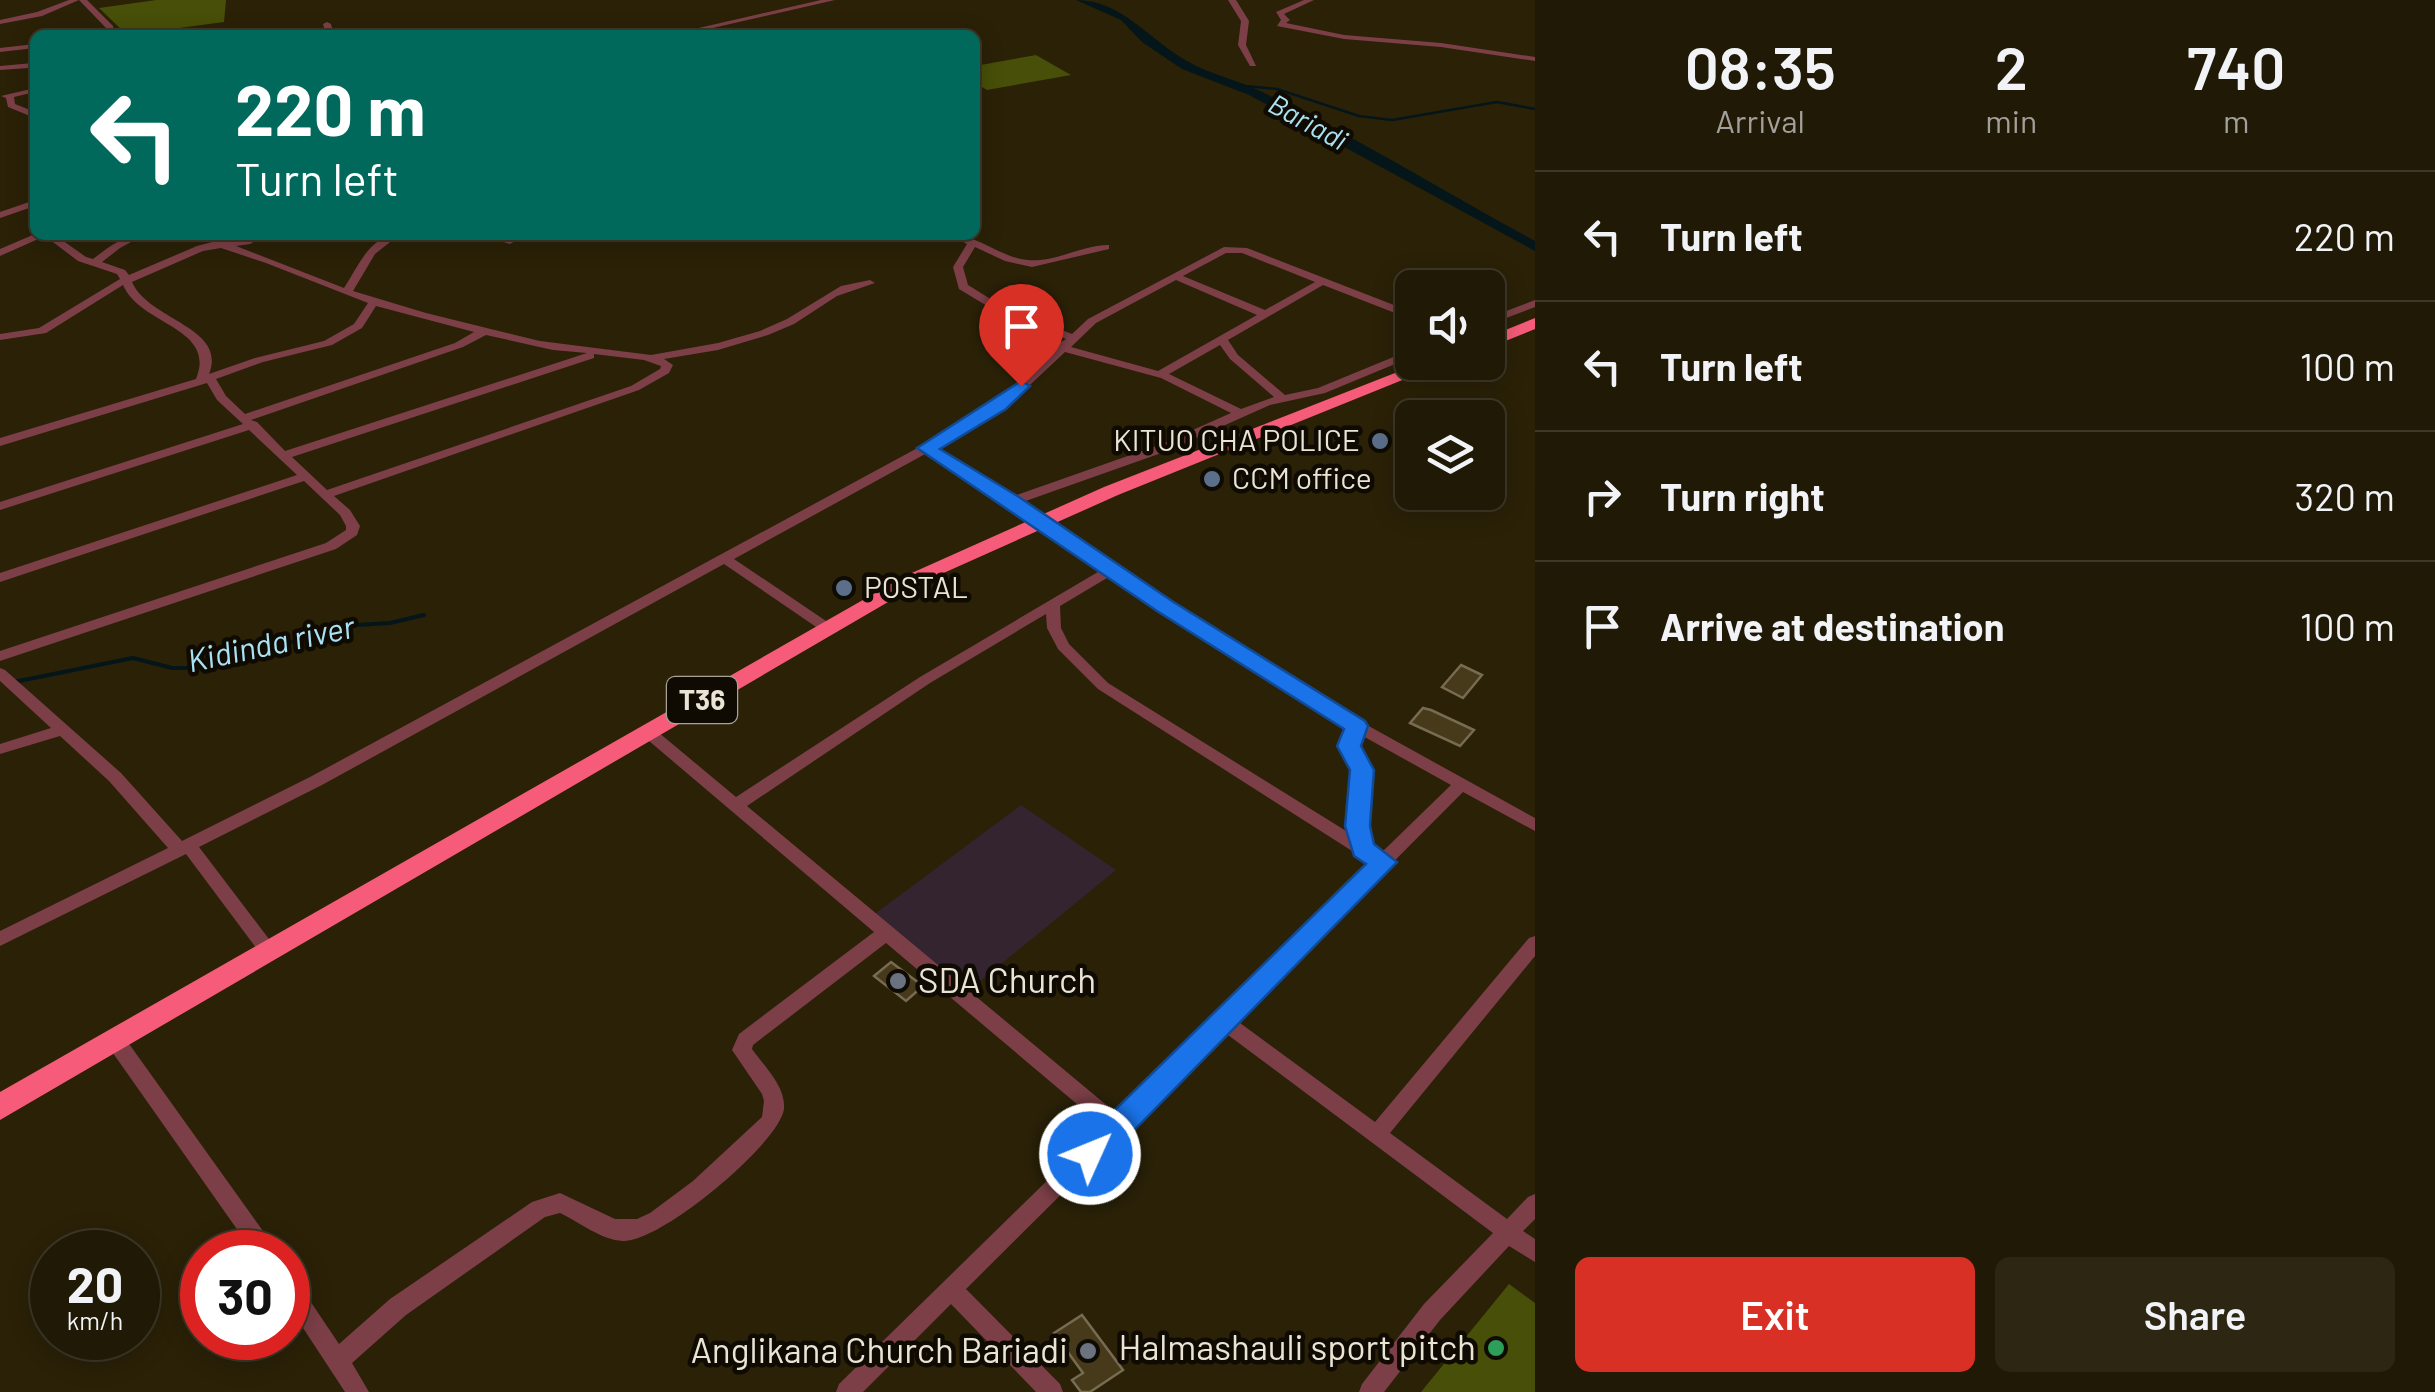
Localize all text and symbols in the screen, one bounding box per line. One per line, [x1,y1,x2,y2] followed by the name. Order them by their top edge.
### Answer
[1685,30,1836,102] text: 08:35
[1995,30,2028,102] text: 2
[2187,30,2285,102] text: 740
[235,66,426,150] text: 220 m
[70,70,200,200] icon: left
[1263,86,1354,157] water label: Bariadi
[1715,101,1805,139] text: Arrival
[1985,101,2037,139] text: min
[2223,101,2249,139] text: m
[235,151,399,205] text: Turn left
[1575,209,1630,264] icon: left
[1660,213,1803,259] text: Turn left
[2294,213,2395,259] text: 220 m
[1395,270,1505,510] map controls
[1395,270,1505,380] button: sound
[979,284,1064,387] pin
[994,299,1049,354] icon: arrive
[1575,339,1630,394] icon: left
[1660,343,1803,389] text: Turn left
[2300,343,2395,389] text: 100 m
[1395,400,1505,510] button: layers
[1113,421,1360,457] place label: KITUO CHA POLICE
[1369,430,1391,452] marker: KITUO CHA POLICE
[1232,459,1372,495] place label: CCM office
[1201,468,1223,490] marker: CCM office
[1575,469,1630,524] icon: right
[1660,473,1825,519] text: Turn right
[2295,473,2395,519] text: 320 m
[864,568,968,604] place label: POSTAL
[833,577,855,599] marker: POSTAL
[1575,599,1630,654] icon: arrive
[1660,603,2005,649] text: Arrive at destination
[2300,603,2395,649] text: 100 m
[184,605,359,678] water label: Kidinda river
[667,677,737,723] road number: T36
[918,958,1096,1000] place label: SDA Church
[887,970,909,992] marker: SDA Church
[1038,1102,1142,1206] position arrow
[180,1230,310,1360] speed limit sign: 30
[67,1253,123,1313] text: 20
[1575,1257,1975,1372] button: Exit
[1995,1257,2395,1372] button: Share
[67,1305,123,1335] text: km/h
[1119,1325,1476,1367] place label: Halmashauli sport pitch
[691,1328,1068,1370] place label: Anglikana Church Bariadi
[1485,1337,1507,1359] marker: Halmashauli sport pitch
[1077,1340,1099,1362] marker: Anglikana Church Bariadi

